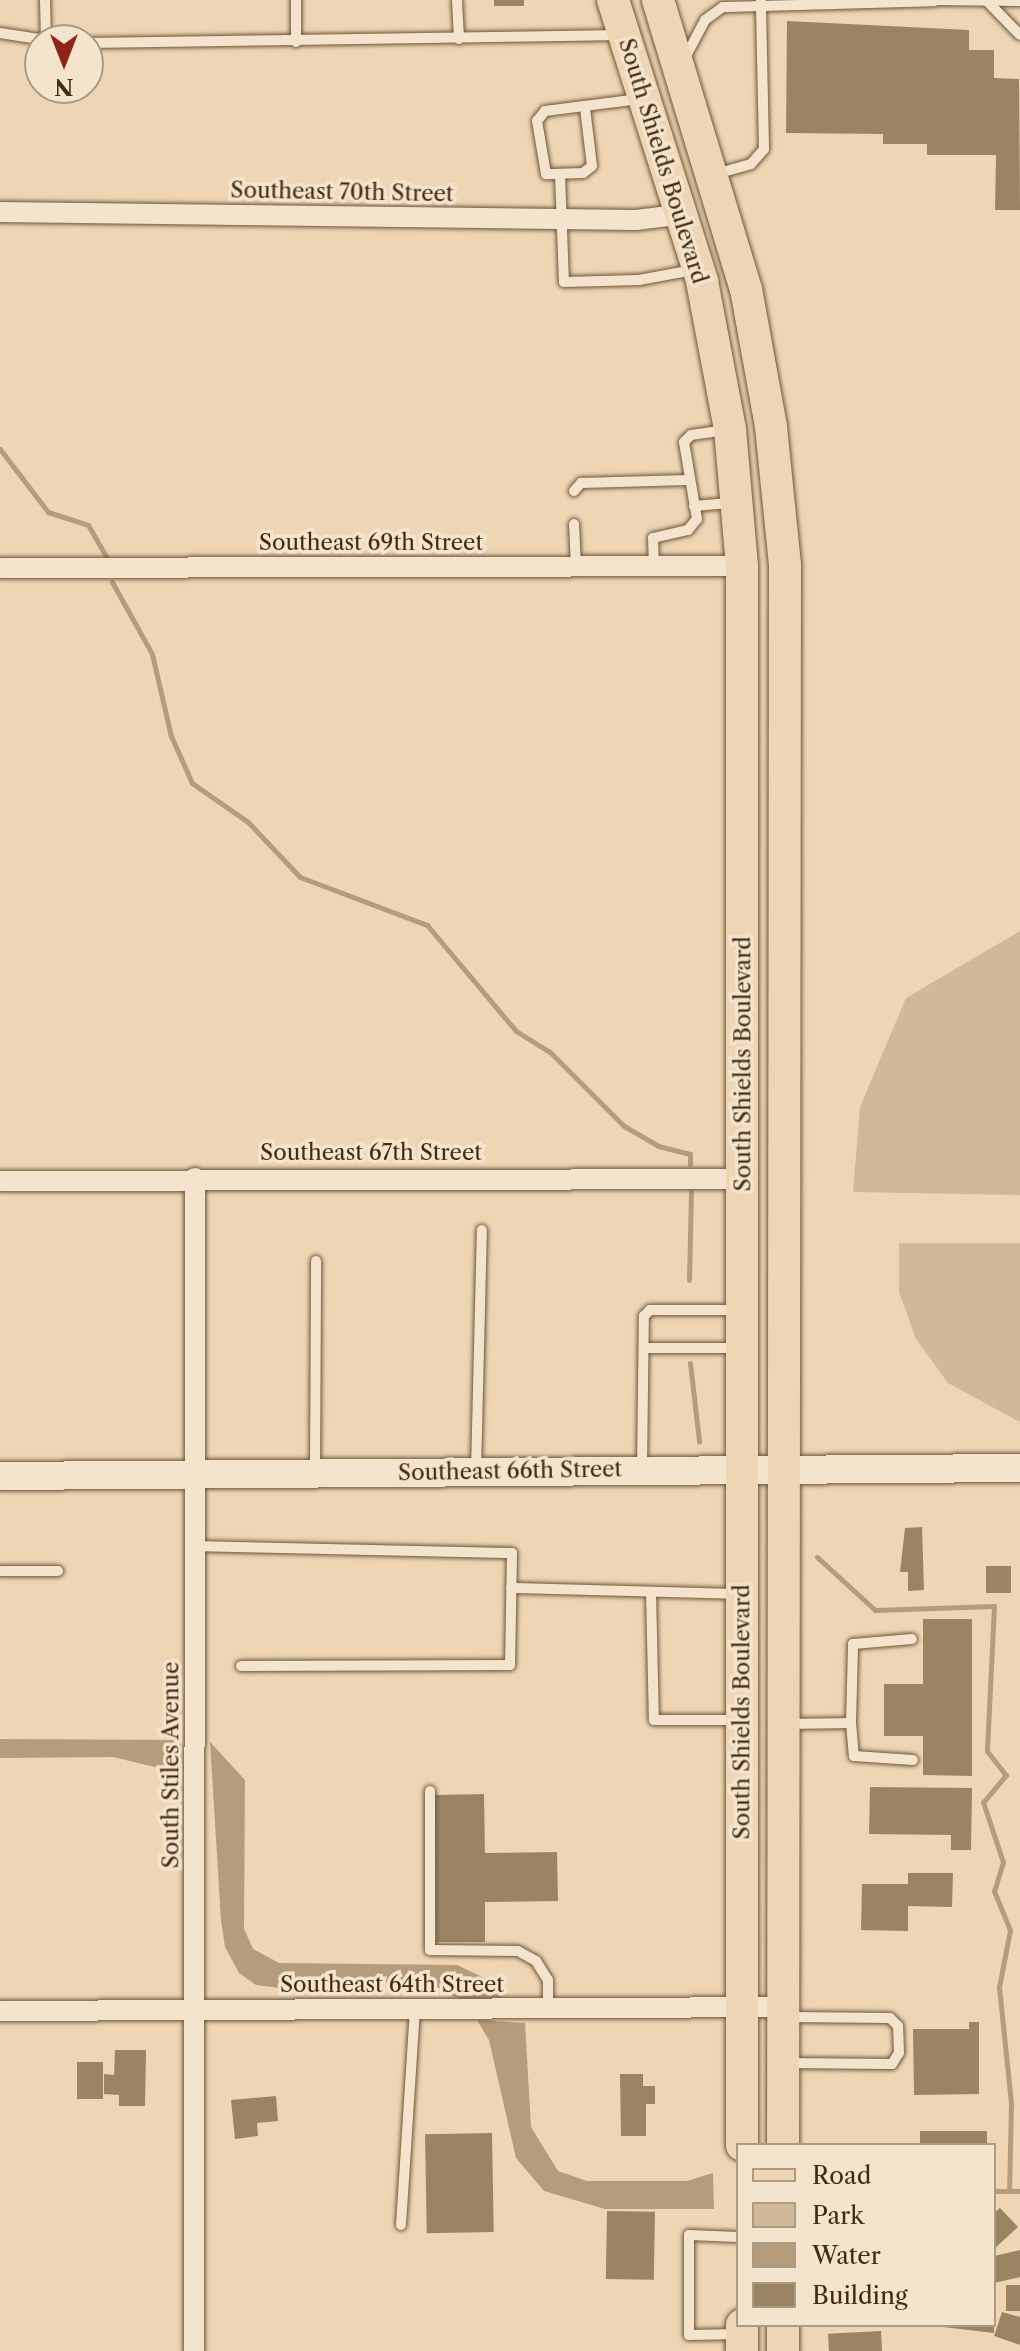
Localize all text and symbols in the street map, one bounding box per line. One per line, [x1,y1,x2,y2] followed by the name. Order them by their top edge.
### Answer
[24,24,104,104] north arrow
[613,35,713,287] street label: South Shields Boulevard
[54,73,74,100] text: N
[230,177,454,207] street label: Southeast 70th Street
[259,530,483,556] street label: Southeast 69th Street
[730,936,756,1192] street label: South Shields Boulevard
[260,1140,482,1166] street label: Southeast 67th Street
[398,1456,622,1486] street label: Southeast 66th Street
[729,1584,755,1840] street label: South Shields Boulevard
[158,1661,184,1869] street label: South Stiles Avenue
[280,1972,504,1998] street label: Southeast 64th Street
[736,2143,996,2327] legend
[812,2161,871,2190] text: Road
[812,2201,864,2230] text: Park
[812,2241,881,2270] text: Water
[812,2281,908,2310] text: Building

